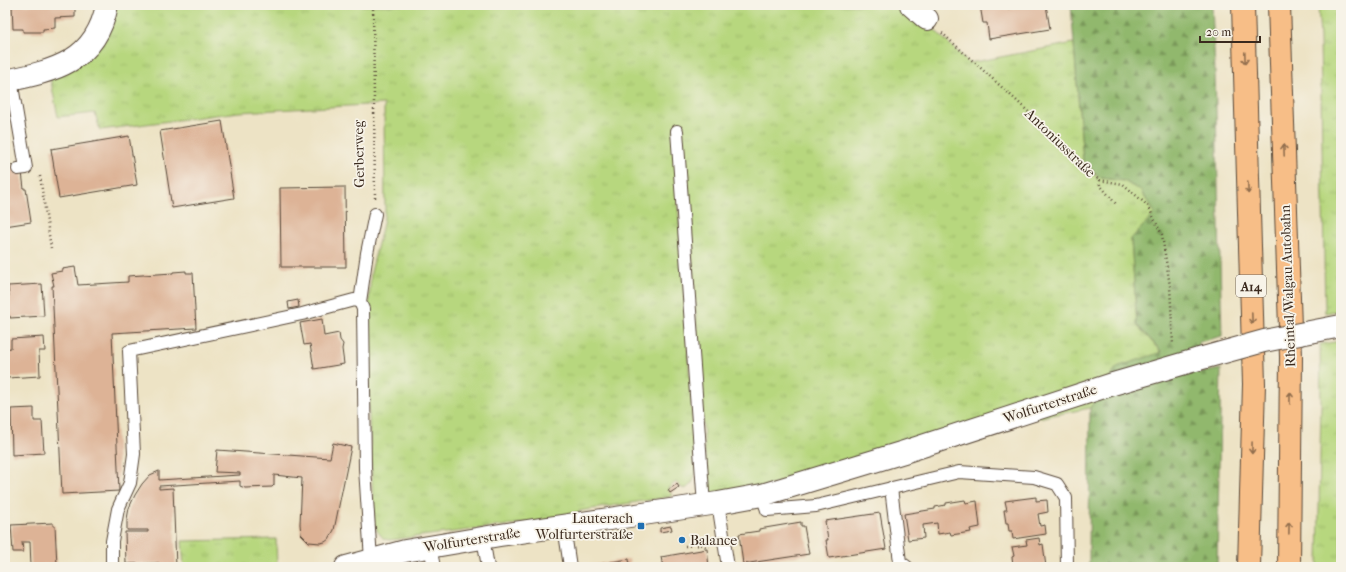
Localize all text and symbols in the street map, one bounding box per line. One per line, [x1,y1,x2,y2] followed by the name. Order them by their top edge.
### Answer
[1200,18,1260,44] scale bar
[1206,25,1231,39] text: 20 m
[1241,51,1249,64] one-way arrow
[1020,104,1099,181] street label: Antoniusstraße
[350,120,368,188] street label: Gerberweg
[1280,144,1287,157] one-way arrow
[1245,181,1252,194] one-way arrow
[1277,205,1299,367] street label: Rheintal/Walgau Autobahn
[1236,275,1266,297] road number: A14
[1248,311,1256,324] one-way arrow
[1000,381,1099,427] street label: Wolfurterstraße
[1286,392,1294,405] one-way arrow
[1248,441,1256,454] one-way arrow
[535,510,633,543] place label: Lauterach Wolfurterstraße
[636,521,646,531] marker: Lauterach Wolfurterstraße
[1285,522,1293,535] one-way arrow
[422,524,522,556] street label: Wolfurterstraße
[690,532,737,549] place label: Balance
[677,535,687,545] marker: Balance

